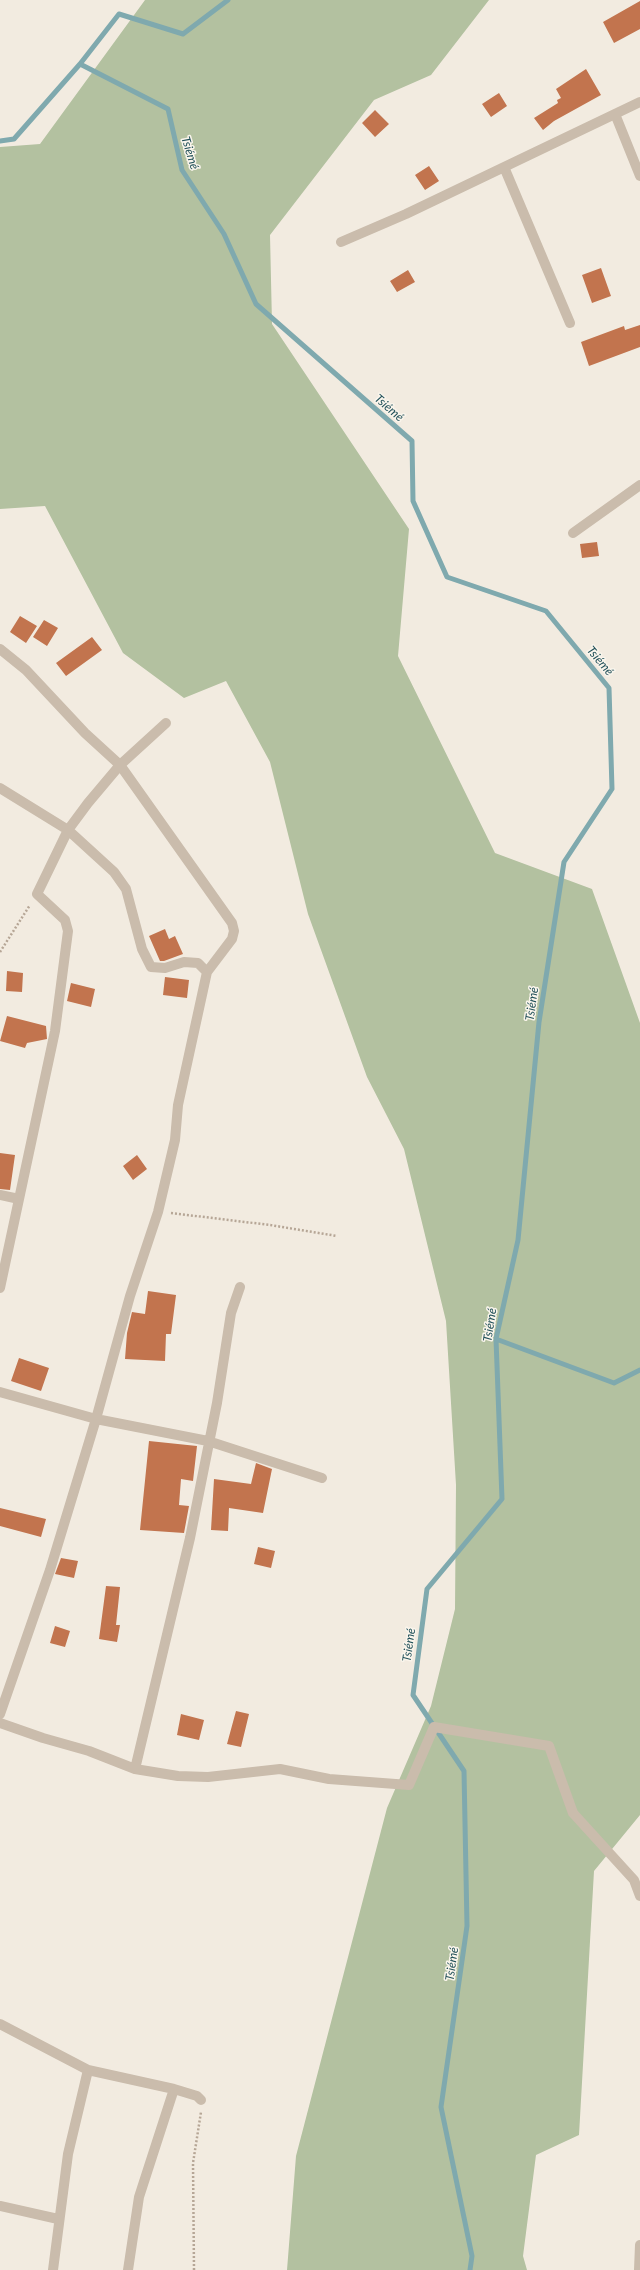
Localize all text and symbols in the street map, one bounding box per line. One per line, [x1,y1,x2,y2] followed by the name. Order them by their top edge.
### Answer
[178,135,202,171] water label: Tsiémé
[372,391,406,425] water label: Tsiémé
[584,643,616,679] water label: Tsiémé
[523,986,541,1022] water label: Tsiémé
[480,1307,500,1343] water label: Tsiémé
[400,1627,418,1663] water label: Tsiémé
[443,1946,461,1982] water label: Tsiémé

